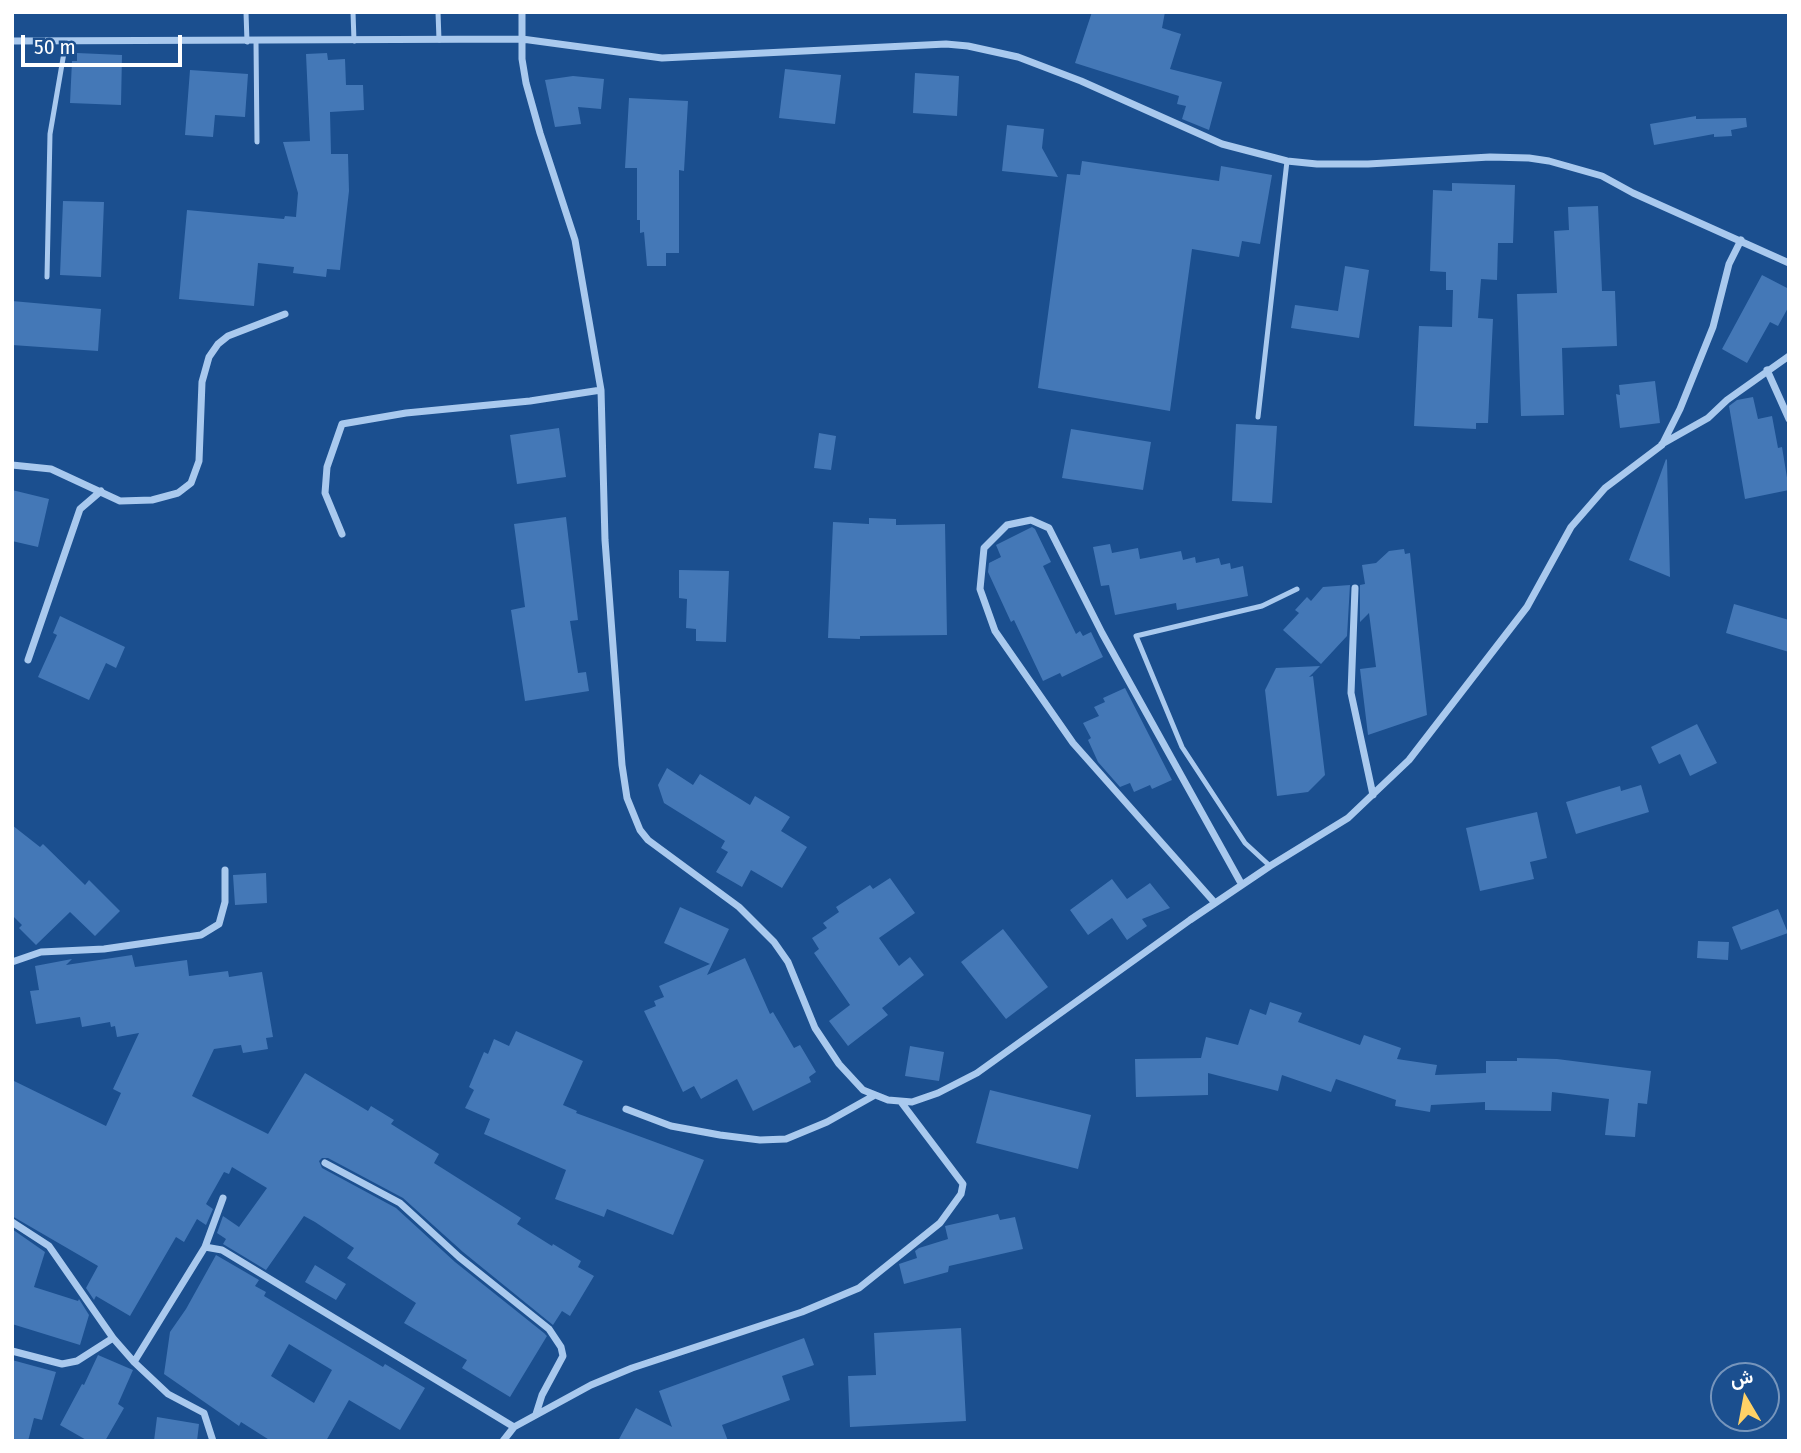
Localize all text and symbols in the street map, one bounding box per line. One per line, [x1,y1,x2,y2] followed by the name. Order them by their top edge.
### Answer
[24,21,186,65] scale bar
[34,34,76,60] text: 50 m
[1710,1362,1780,1432] north arrow
[1728,1364,1755,1391] text: ش

